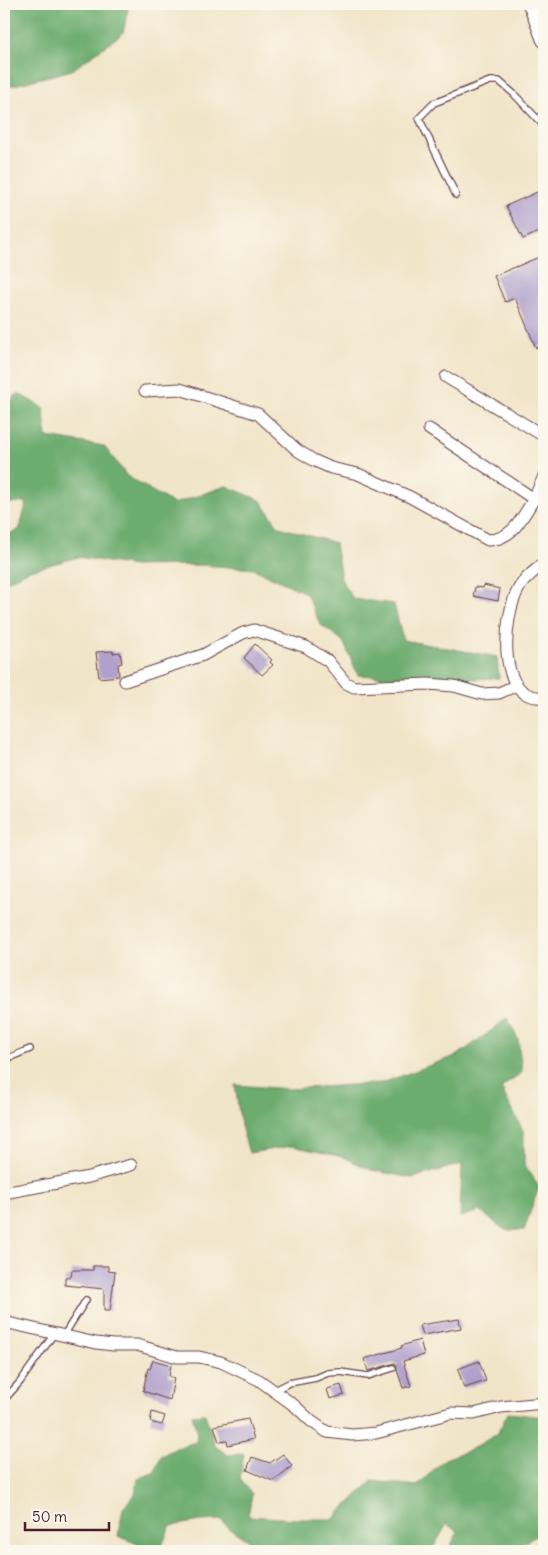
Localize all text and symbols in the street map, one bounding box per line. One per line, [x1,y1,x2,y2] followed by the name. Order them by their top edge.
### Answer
[25,1500,109,1532] scale bar
[32,1507,67,1526] text: 50 m

